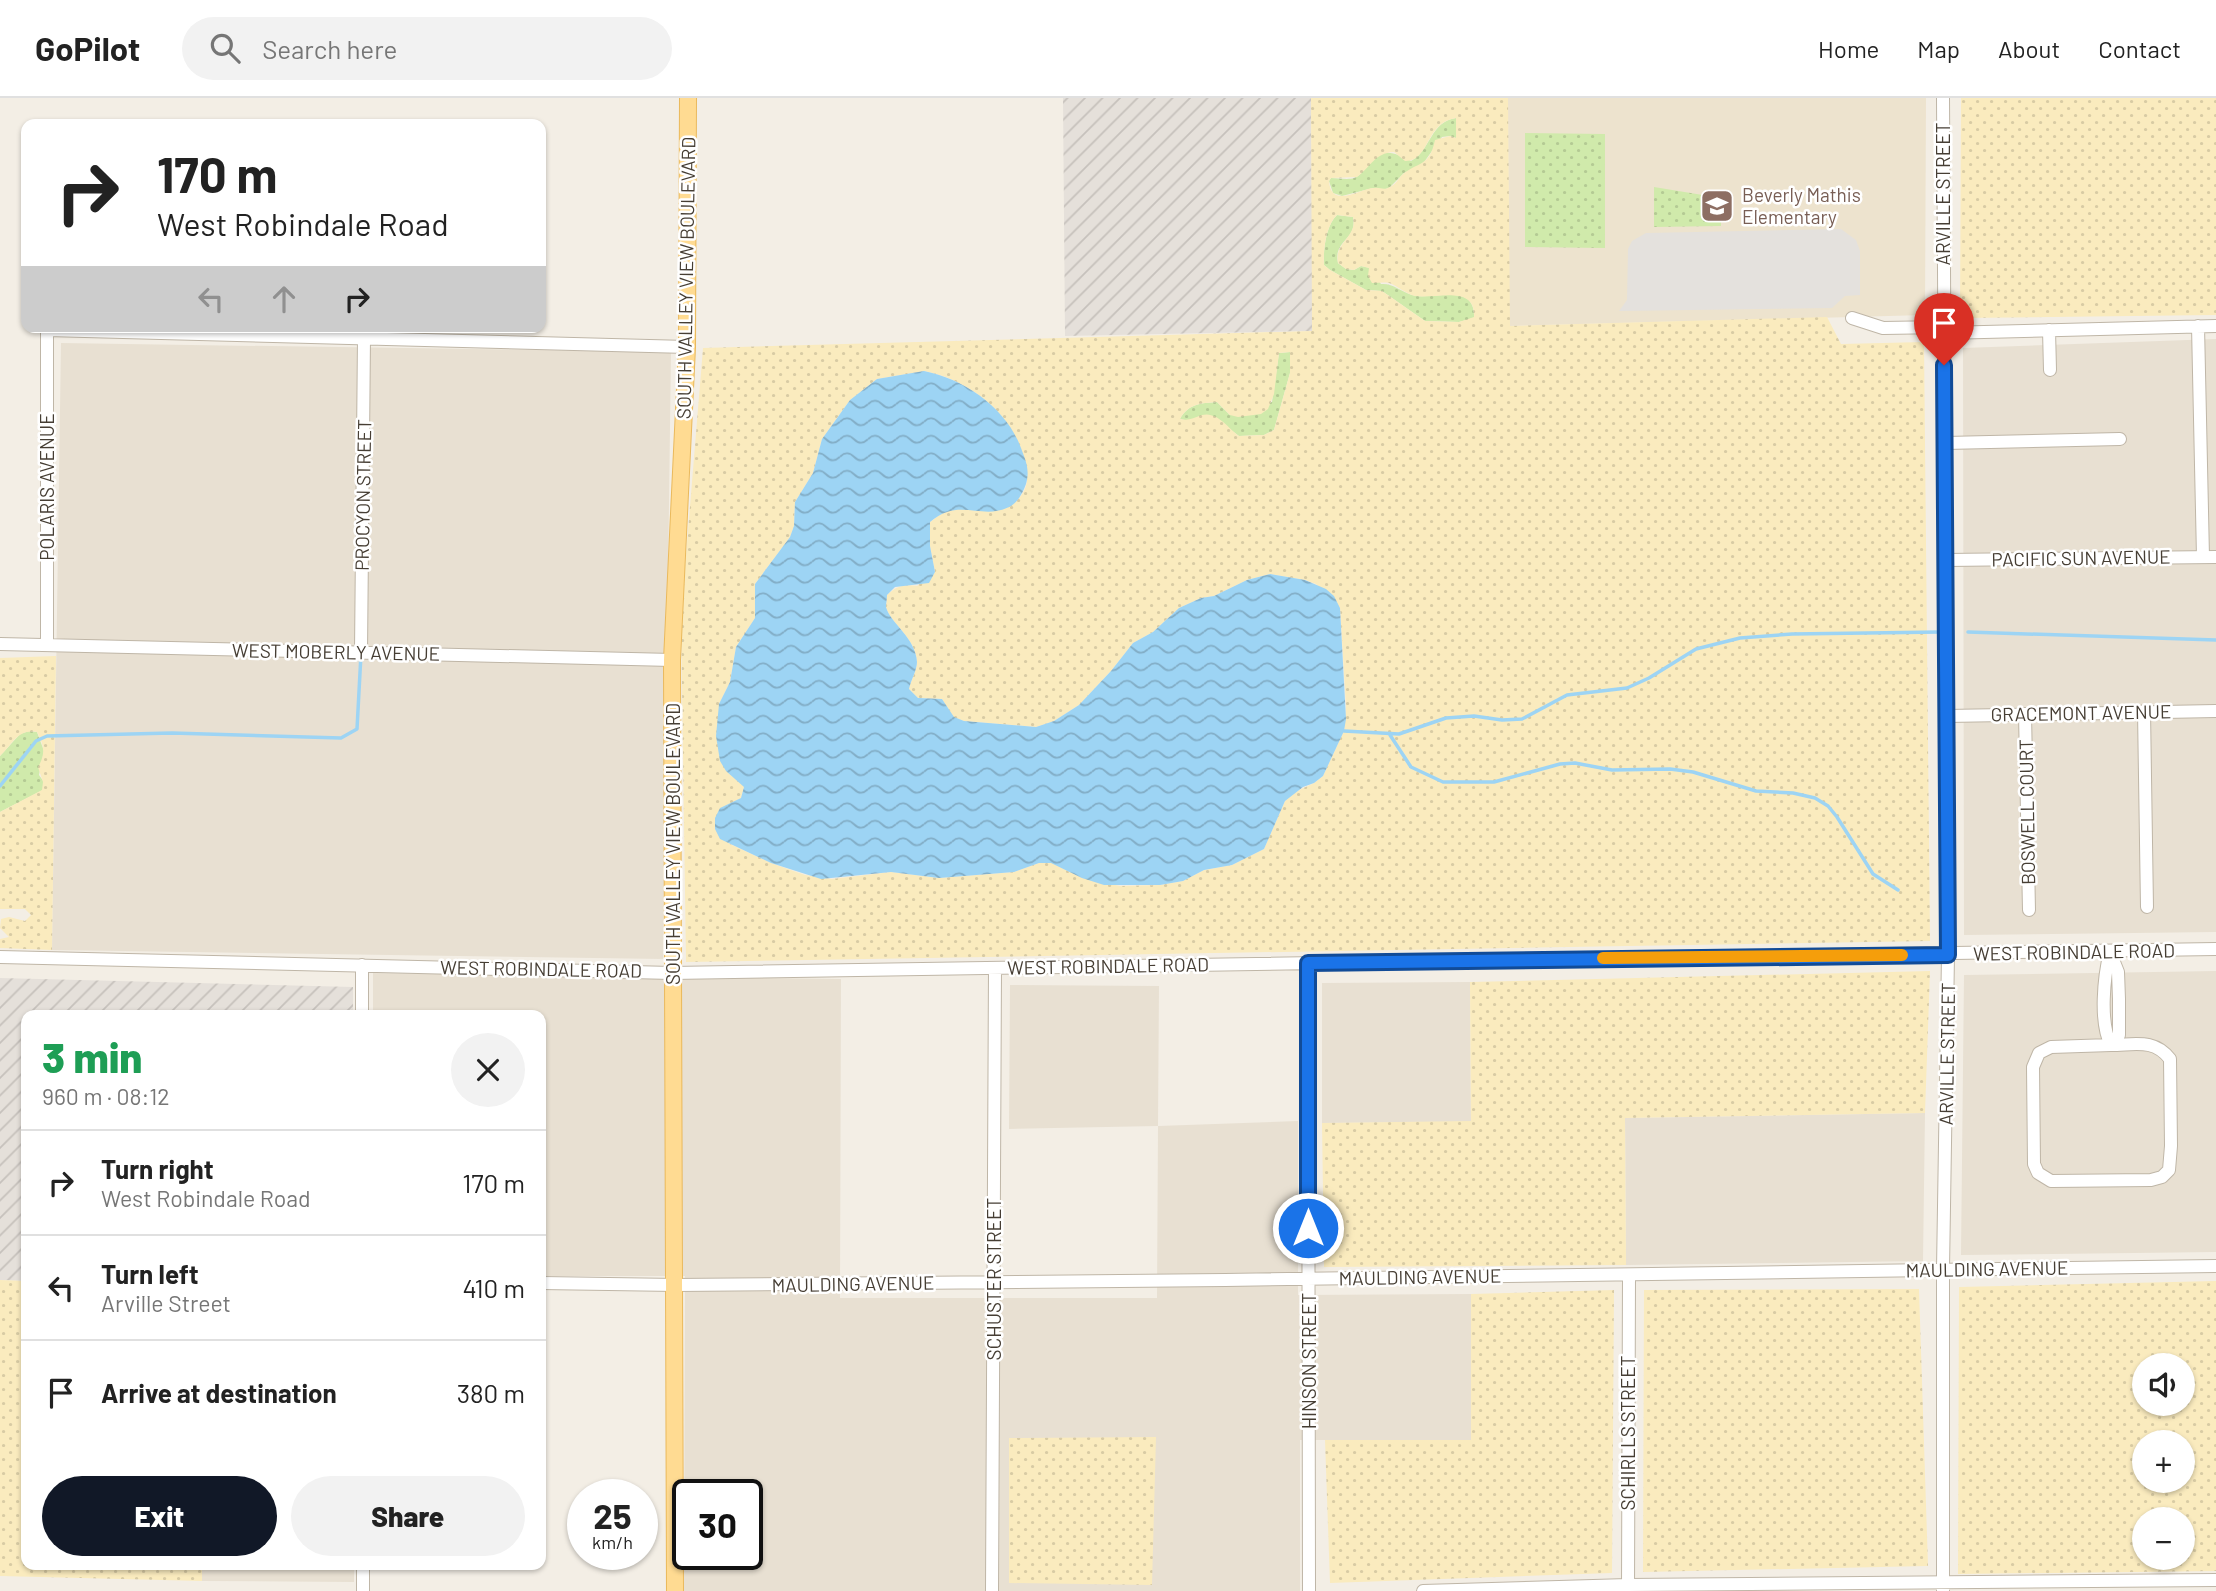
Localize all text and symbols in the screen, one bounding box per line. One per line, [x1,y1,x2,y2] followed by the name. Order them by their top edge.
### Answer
[182,17,672,80] search box
[35,28,140,68] text: GoPilot
[206,29,244,67] icon: search
[262,33,397,64] text: Search here
[1818,34,1879,63] text: Home
[1917,34,1960,63] text: Map
[1998,34,2060,63] text: About
[2098,34,2181,63] text: Contact
[1931,123,1954,265] street label: ARVILLE STREET
[672,137,699,419] street label: SOUTH VALLEY VIEW BOULEVARD
[157,144,277,203] text: 170 m
[42,147,133,238] icon: right
[1742,183,1861,228] place label: Beverly Mathis Elementary
[1698,187,1736,225] school or university icon: Beverly Mathis Elementary
[157,204,449,242] text: West Robindale Road
[192,280,230,318] icon: left
[265,280,303,318] icon: ahead
[338,280,376,318] icon: right
[1914,293,1974,365] pin
[1925,304,1963,342] icon: arrive
[35,413,58,561] street label: POLARIS AVENUE
[350,419,375,571] street label: PROCYON STREET
[1991,544,2171,571] street label: PACIFIC SUN AVENUE
[232,638,440,665] street label: WEST MOBERLY AVENUE
[1990,699,2172,726] street label: GRACEMONT AVENUE
[661,703,684,985] street label: SOUTH VALLEY VIEW BOULEVARD
[2014,739,2039,885] street label: BOSWELL COURT
[1973,938,2175,965] street label: WEST ROBINDALE ROAD
[1007,952,1209,979] street label: WEST ROBINDALE ROAD
[440,955,642,982] street label: WEST ROBINDALE ROAD
[1934,982,1959,1126] street label: ARVILLE STREET
[42,1031,142,1081] text: 3 min
[451,1033,525,1107] button: close
[42,1082,170,1110] text: 960 m · 08:12
[101,1153,214,1184] text: Turn right
[42,1164,80,1202] icon: right
[462,1167,525,1198] text: 170 m
[101,1184,311,1212] text: West Robindale Road
[1271,1191,1345,1265] position arrow
[982,1198,1005,1360] street label: SCHUSTER STREET
[1905,1256,2069,1281] street label: MAULDING AVENUE
[101,1258,199,1289] text: Turn left
[1338,1264,1502,1289] street label: MAULDING AVENUE
[42,1269,80,1307] icon: left
[771,1271,935,1296] street label: MAULDING AVENUE
[463,1272,525,1303] text: 410 m
[101,1289,231,1317] text: Arville Street
[1297,1293,1320,1429] street label: HINSON STREET
[2132,1353,2195,1570] map controls
[2132,1353,2195,1416] button: sound
[1616,1355,1639,1511] street label: SCHIRLLS STREET
[42,1374,80,1412] icon: arrive
[101,1377,337,1408] text: Arrive at destination
[457,1377,525,1408] text: 380 m
[2132,1430,2195,1493] button: +
[42,1476,277,1556] button: Exit
[291,1476,525,1556] button: Share
[672,1479,763,1570] speed limit sign: 30
[593,1494,632,1536] text: 25
[2132,1507,2195,1570] button: −
[592,1531,633,1553] text: km/h

